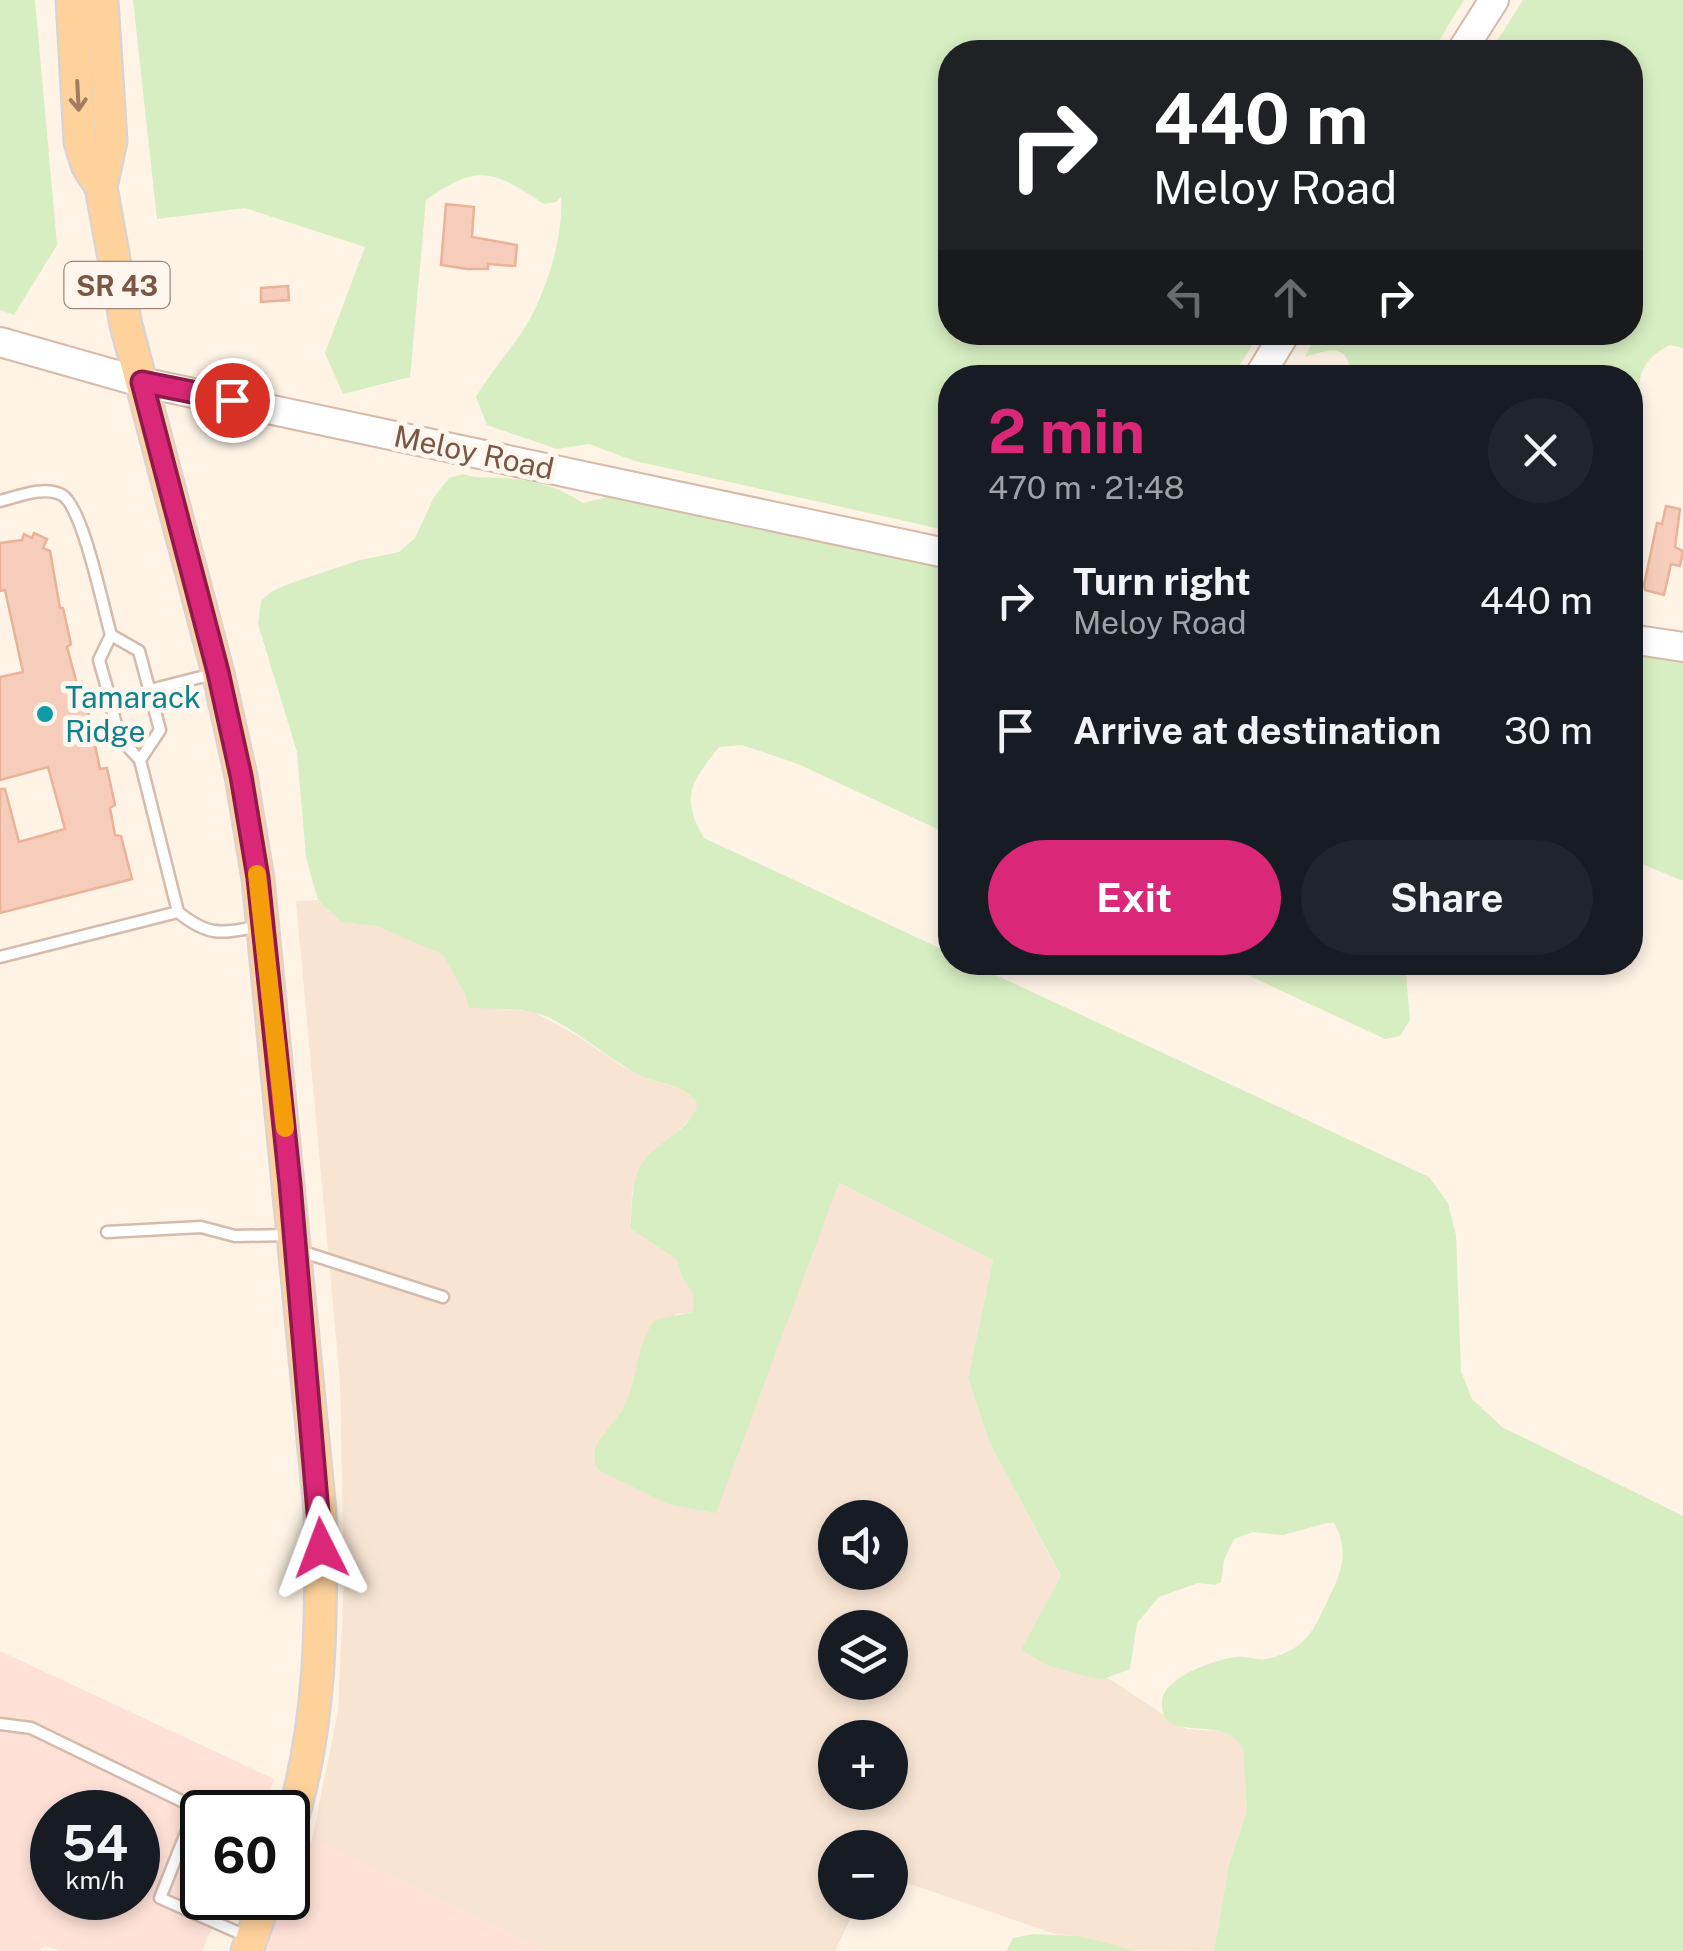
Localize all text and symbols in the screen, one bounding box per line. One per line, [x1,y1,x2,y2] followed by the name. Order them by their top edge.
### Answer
[1153,77,1368,160] text: 440 m
[69,80,88,112] one-way arrow
[988,80,1118,210] icon: right
[1153,161,1397,214] text: Meloy Road
[64,262,170,308] road number: SR 43
[1158,270,1213,325] icon: left
[1263,270,1318,325] icon: ahead
[1368,270,1423,325] icon: right
[190,358,275,443] pin
[205,373,260,428] icon: arrive
[988,396,1145,467] text: 2 min
[1488,398,1593,503] button: close
[391,417,557,487] street label: Meloy Road
[988,469,1184,506] text: 470 m · 21:48
[1073,559,1251,604] text: Turn right
[988,573,1043,628] icon: right
[1480,578,1593,623] text: 440 m
[1073,604,1247,641] text: Meloy Road
[65,679,201,749] place label: Tamarack Ridge
[34,703,56,725] marker: Tamarack Ridge
[988,703,1043,758] icon: arrive
[1073,708,1441,753] text: Arrive at destination
[1504,708,1593,753] text: 30 m
[988,840,1281,955] button: Exit
[1301,840,1593,955] button: Share
[269,1496,373,1600] position arrow
[818,1500,908,1920] map controls
[818,1500,908,1590] button: sound
[818,1610,908,1700] button: layers
[818,1720,908,1810] button: +
[180,1790,310,1920] speed limit sign: 60
[62,1813,128,1872] text: 54
[818,1830,908,1920] button: −
[66,1865,124,1895] text: km/h

